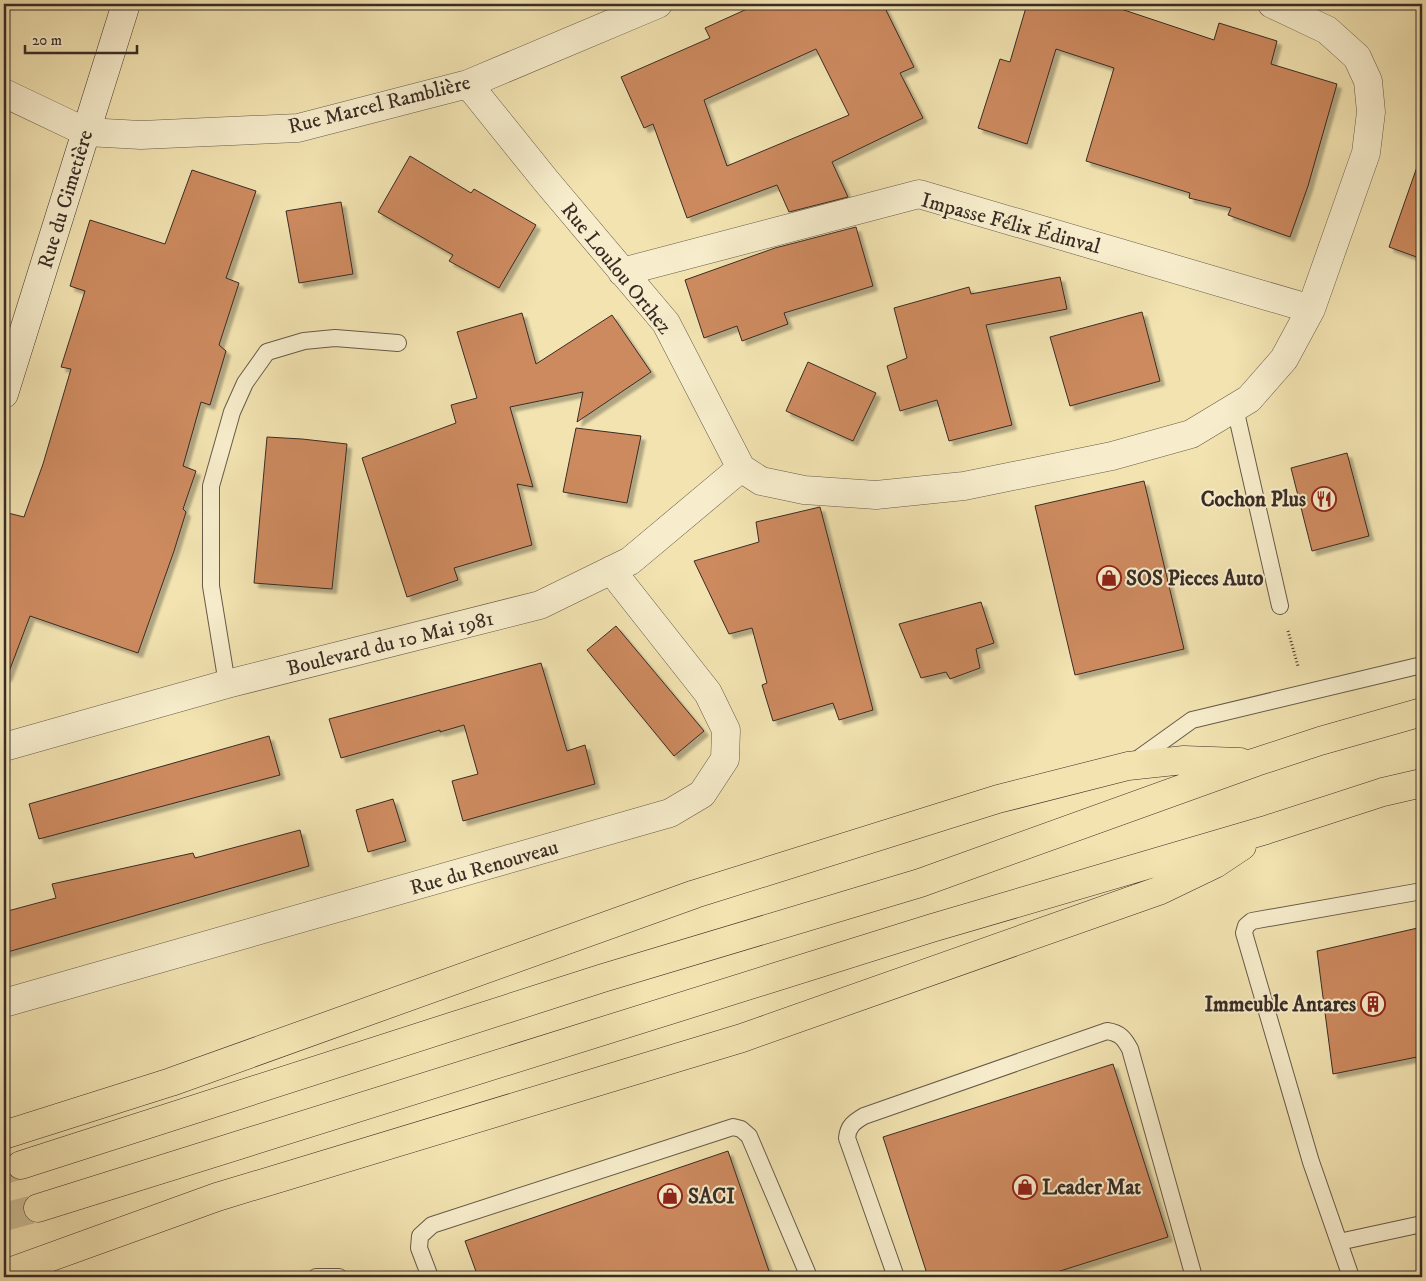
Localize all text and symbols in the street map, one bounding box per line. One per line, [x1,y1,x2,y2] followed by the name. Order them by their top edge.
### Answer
[25,22,138,54] scale bar
[32,31,62,50] text: 20 m
[285,70,473,140] street label: Rue Marcel Ramblière
[33,127,99,272] street label: Rue du Cimetière
[918,187,1104,261] street label: Impasse Félix Édinval
[555,197,677,340] street label: Rue Loulou Orthez
[1311,486,1337,512] restaurant icon: Cochon Plus
[1201,487,1306,513] place label: Cochon Plus
[1096,565,1122,591] shop icon: SOS Pieces Auto
[1126,566,1263,592] place label: SOS Pieces Auto
[284,606,496,682] street label: Boulevard du 10 Mai 1981
[407,834,561,902] street label: Rue du Renouveau
[1360,991,1386,1017] building icon: Immeuble Antares
[1204,992,1356,1018] place label: Immeuble Antares
[1012,1174,1038,1200] shop icon: Leader Mat
[1042,1175,1141,1201] place label: Leader Mat
[657,1183,683,1209] shop icon: SACI
[688,1184,735,1210] place label: SACI

